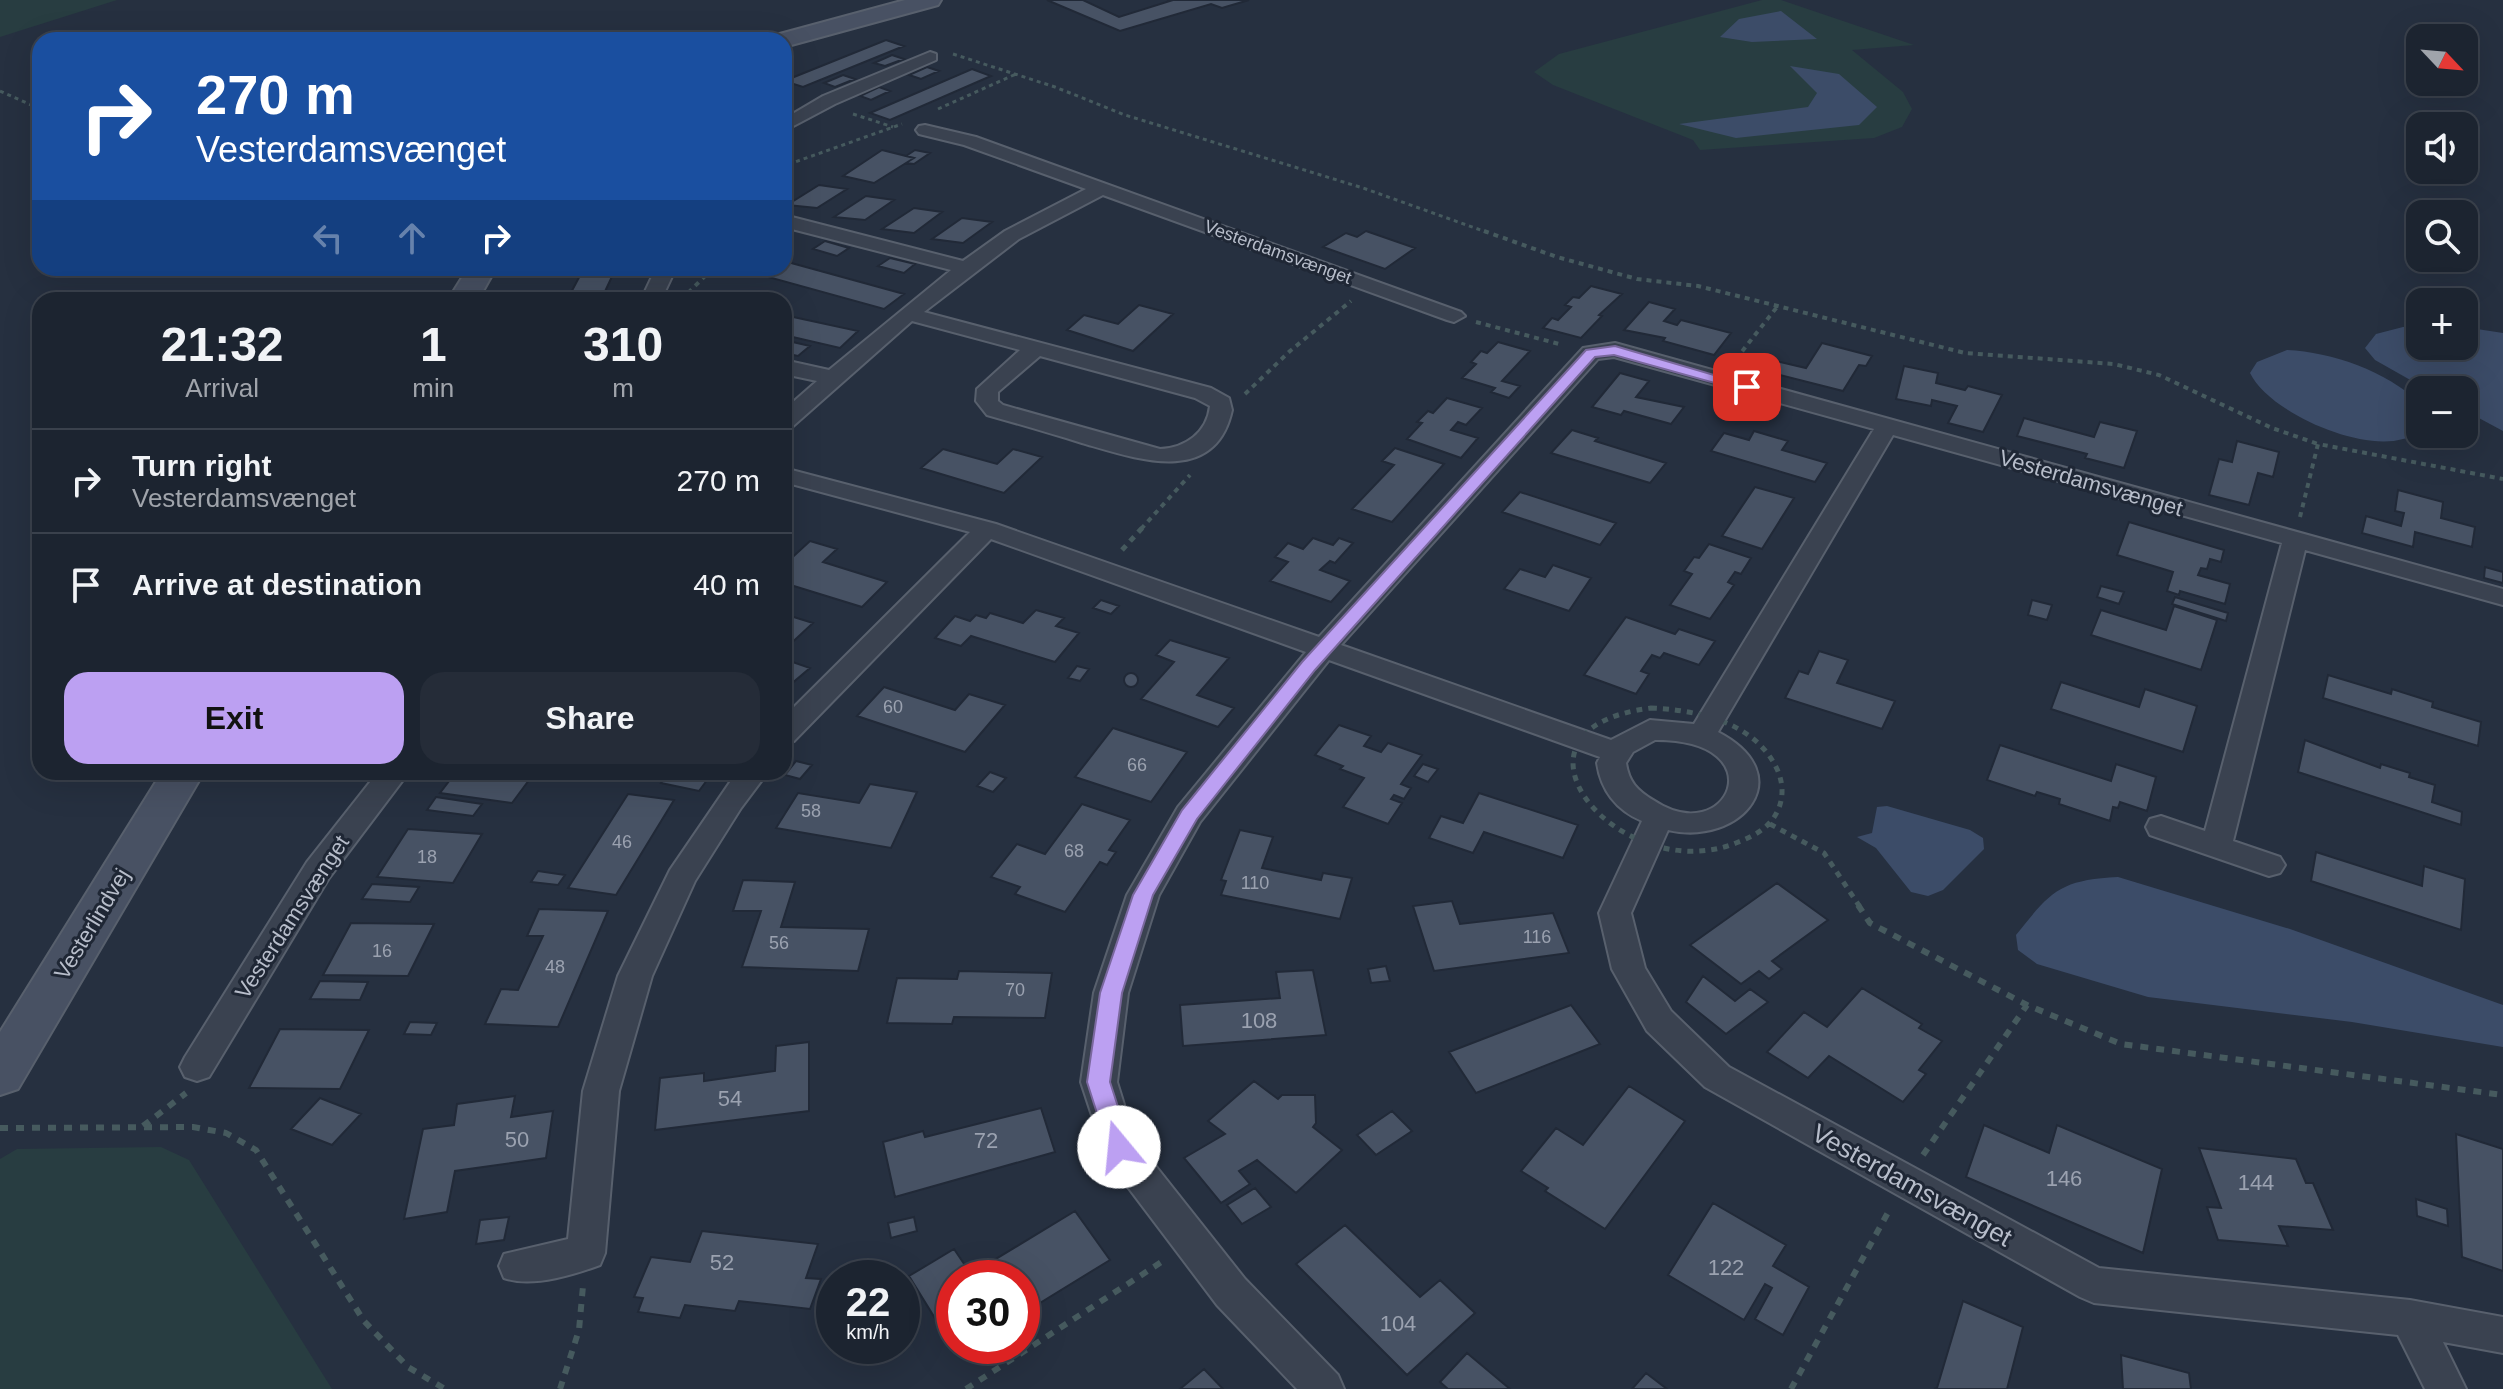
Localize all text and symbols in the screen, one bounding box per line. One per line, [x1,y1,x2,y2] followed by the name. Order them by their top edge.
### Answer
[2406,24,2478,96] north arrow
[2406,24,2478,448] map controls
[196,63,355,126] text: 270 m
[64,64,168,168] icon: right
[2406,112,2478,184] button: sound
[196,129,506,170] text: Vesterdamsvænget
[2406,200,2478,272] button: search
[306,216,350,260] icon: left
[390,216,434,260] icon: ahead
[474,216,518,260] icon: right
[1202,216,1354,288] street label: Vesterdamsvænget
[2406,288,2478,360] button: +
[161,318,284,371] text: 21:32
[420,318,447,371] text: 1
[583,318,663,371] text: 310
[1713,353,1781,421] pin
[1725,365,1769,409] icon: arrive
[185,373,259,403] text: Arrival
[412,373,454,403] text: min
[612,373,634,403] text: m
[2406,376,2478,448] button: −
[1996,445,2186,521] street label: Vesterdamsvænget
[132,449,271,482] text: Turn right
[64,459,108,503] icon: right
[677,464,760,497] text: 270 m
[132,483,356,513] text: Vesterdamsvænget
[64,563,108,607] icon: arrive
[132,568,422,601] text: Arrive at destination
[693,568,760,601] text: 40 m
[64,672,404,764] button: Exit
[420,672,760,764] button: Share
[883,697,903,717] house number: 60
[1127,755,1147,775] house number: 66
[801,801,821,821] house number: 58
[230,831,354,1003] street label: Vesterdamsvænget
[612,832,632,852] house number: 46
[1064,841,1084,861] house number: 68
[417,847,437,867] house number: 18
[49,864,135,984] street label: Vesterlindvej
[1241,873,1269,893] house number: 110
[1523,927,1551,947] house number: 116
[769,933,789,953] house number: 56
[372,941,392,961] house number: 16
[545,957,565,977] house number: 48
[1005,980,1025,1000] house number: 70
[1241,1008,1277,1033] house number: 108
[718,1086,742,1111] house number: 54
[1077,1105,1161,1189] position arrow
[1807,1118,2018,1253] street label: Vesterdamsvænget
[505,1127,529,1152] house number: 50
[974,1128,998,1153] house number: 72
[2046,1166,2082,1191] house number: 146
[2238,1170,2274,1195] house number: 144
[710,1250,734,1275] house number: 52
[1708,1255,1744,1280] house number: 122
[936,1260,1040,1364] speed limit sign: 30
[846,1280,890,1324] text: 22
[1380,1311,1416,1336] house number: 104
[846,1321,890,1343] text: km/h

